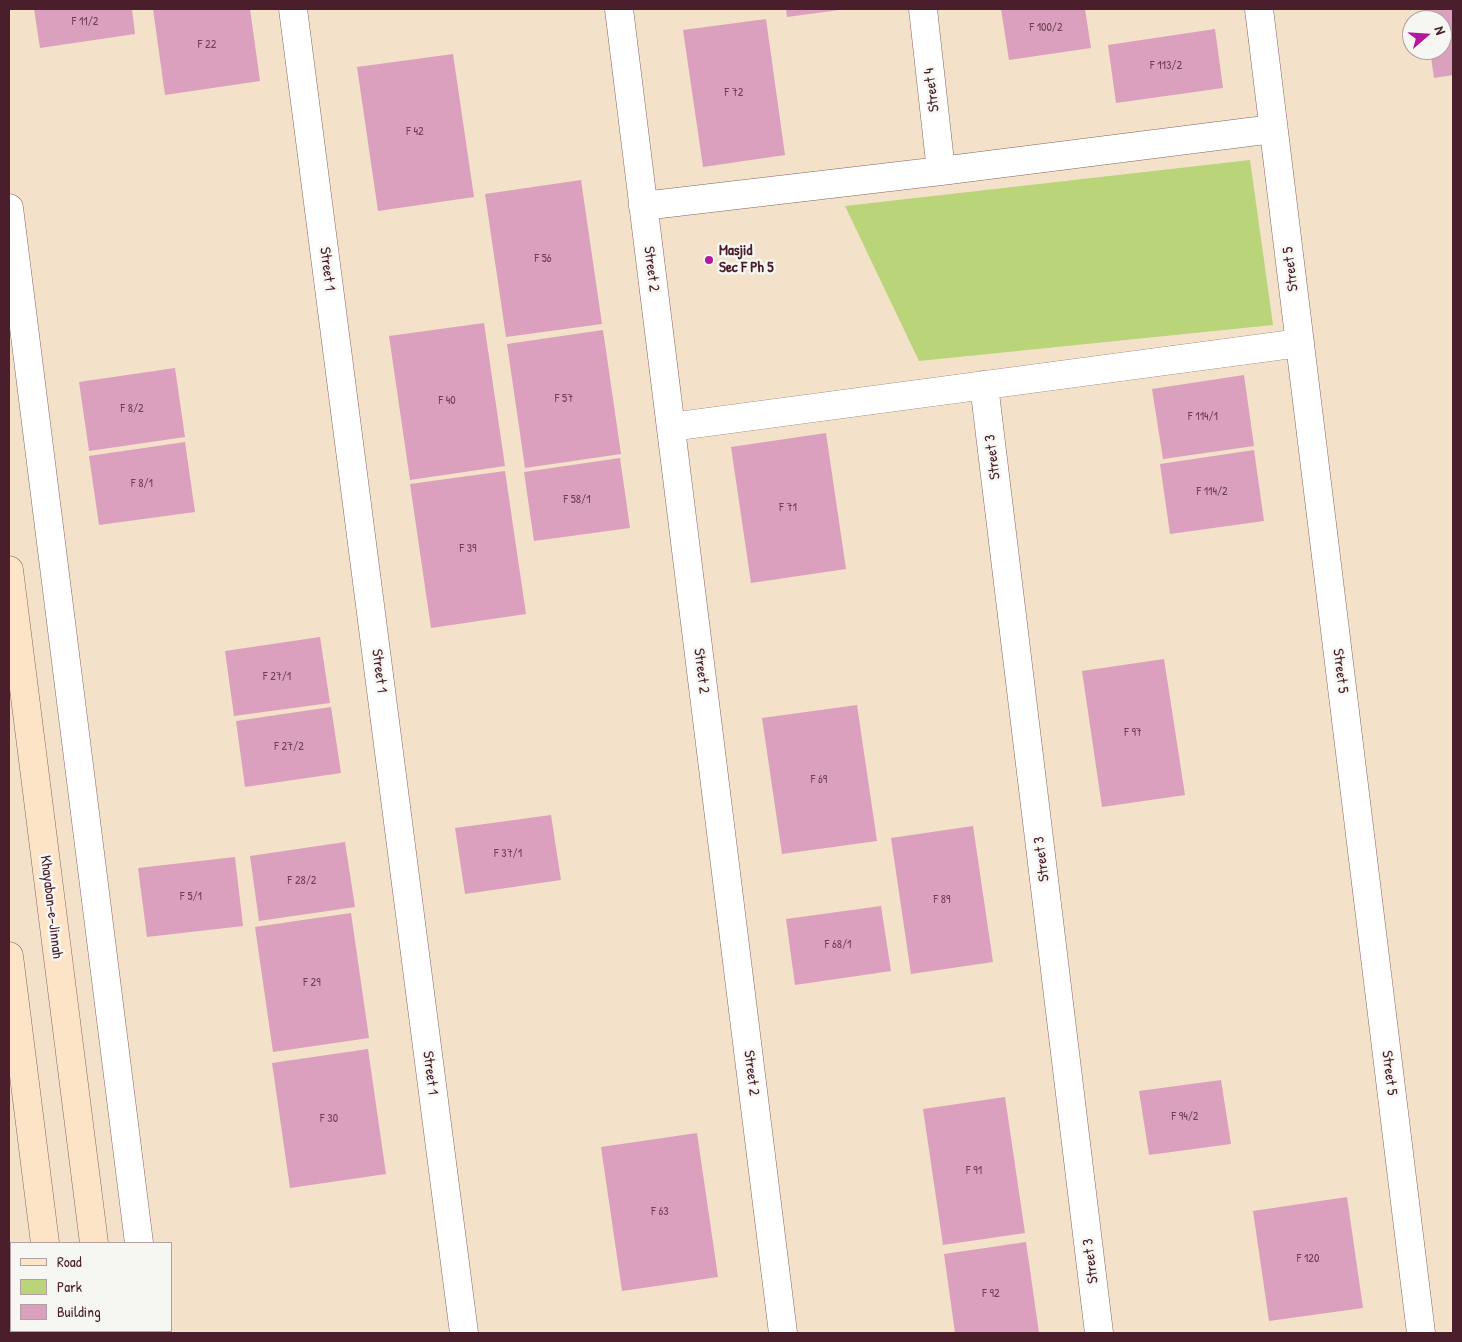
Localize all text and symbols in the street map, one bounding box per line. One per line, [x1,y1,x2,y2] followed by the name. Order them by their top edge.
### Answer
[1402,10,1452,60] north arrow
[72,15,98,29] house number: F 11/2
[1029,21,1063,35] house number: F 100/2
[1431,24,1451,37] text: N
[198,38,216,52] house number: F 22
[1150,59,1182,73] house number: F 113/2
[920,67,944,113] street label: Street 4
[725,86,743,100] house number: F 72
[406,125,424,139] house number: F 42
[719,242,774,277] place label: Masjid Sec F Ph 5
[639,245,663,293] street label: Street 2
[315,246,339,292] street label: Street 1
[1279,246,1303,292] street label: Street 5
[534,252,552,266] house number: F 56
[703,254,715,266] marker: Masjid Sec F Ph 5
[555,392,573,406] house number: F 57
[438,394,456,408] house number: F 40
[120,402,144,416] house number: F 8/2
[1188,410,1218,424] house number: F 114/1
[981,434,1005,480] street label: Street 3
[131,477,153,491] house number: F 8/1
[1196,485,1228,499] house number: F 114/2
[564,493,590,507] house number: F 58/1
[779,501,797,515] house number: F 71
[459,542,477,556] house number: F 39
[689,647,713,695] street label: Street 2
[367,648,391,694] street label: Street 1
[1328,648,1352,694] street label: Street 5
[263,670,291,684] house number: F 27/1
[1124,726,1142,740] house number: F 97
[274,740,304,754] house number: F 27/2
[811,773,827,787] house number: F 69
[1030,836,1054,882] street label: Street 3
[494,847,522,861] house number: F 37/1
[36,854,66,960] street label: Khayaban-e-Jinnah
[288,874,316,888] house number: F 28/2
[180,890,202,904] house number: F 5/1
[934,893,950,907] house number: F 89
[825,938,851,952] house number: F 68/1
[303,976,321,990] house number: F 29
[739,1049,763,1097] street label: Street 2
[418,1050,442,1096] street label: Street 1
[1377,1050,1401,1096] street label: Street 5
[1172,1110,1198,1124] house number: F 94/2
[320,1112,338,1126] house number: F 30
[966,1164,982,1178] house number: F 91
[651,1205,669,1219] house number: F 63
[1079,1238,1103,1284] street label: Street 3
[10,1242,172,1332] legend
[57,1251,82,1272] text: Road
[1297,1252,1319,1266] house number: F 120
[57,1276,82,1297] text: Park
[982,1287,1000,1301] house number: F 92
[57,1301,101,1322] text: Building

